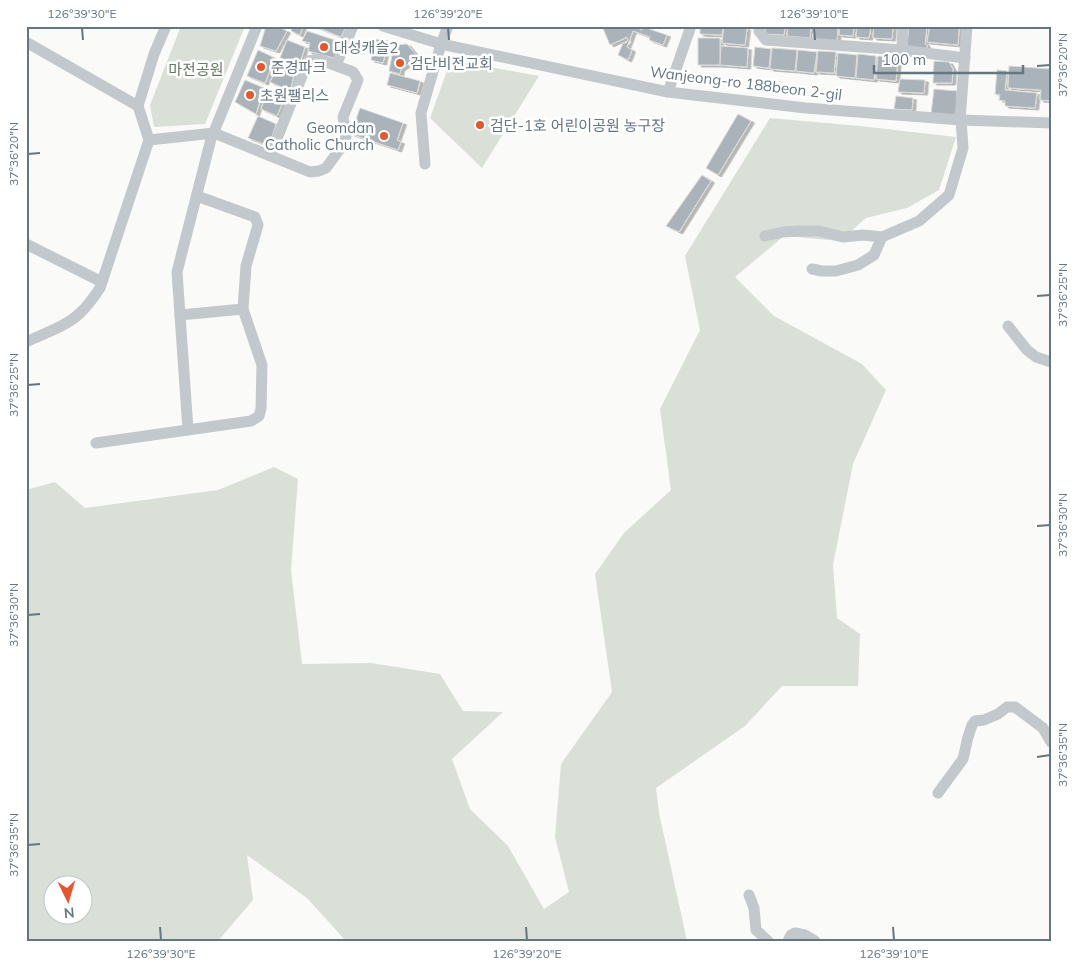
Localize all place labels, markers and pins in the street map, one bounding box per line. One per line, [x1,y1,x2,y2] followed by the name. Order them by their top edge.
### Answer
[334,38,398,57] place label: 대성캐슬2
[318,41,330,53] marker: 대성캐슬2
[410,54,493,73] place label: 검단비전교회
[394,57,406,69] marker: 검단비전교회
[271,58,326,77] place label: 준경파크
[255,61,267,73] marker: 준경파크
[260,86,329,105] place label: 초원팰리스
[244,89,256,101] marker: 초원팰리스
[490,116,665,135] place label: 검단-1호 어린이공원 농구장
[265,118,374,154] place label: Geomdan Catholic Church
[474,119,486,131] marker: 검단-1호 어린이공원 농구장
[378,130,390,142] marker: Geomdan Catholic Church

